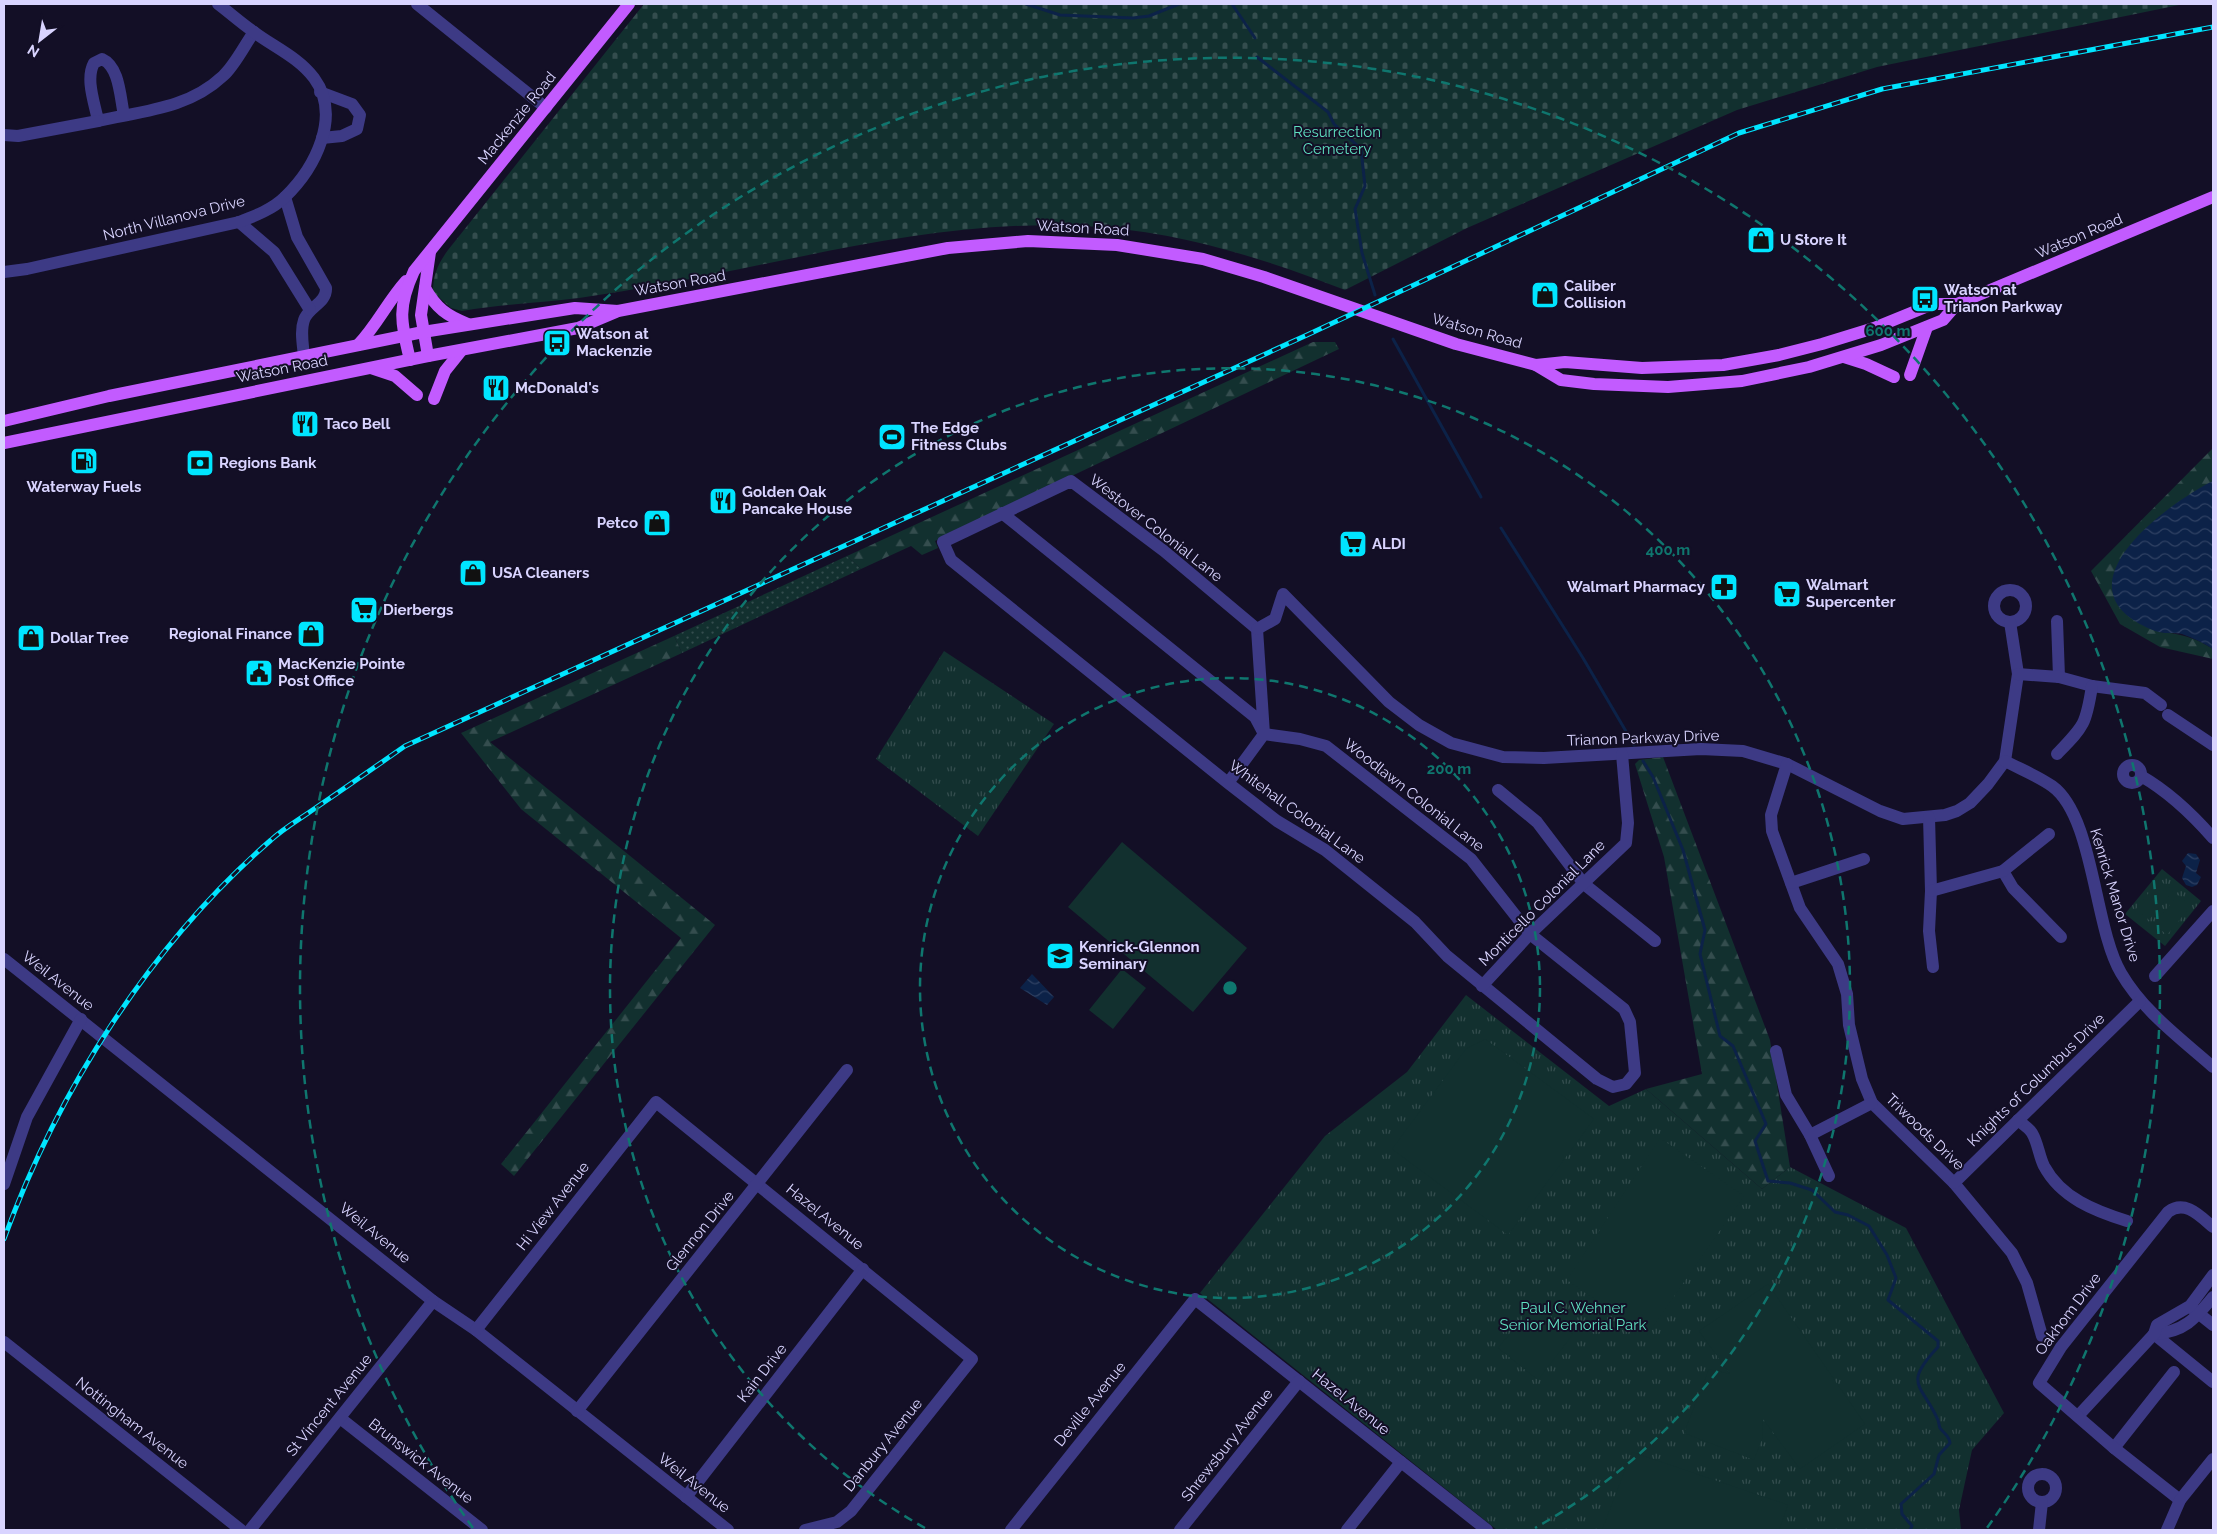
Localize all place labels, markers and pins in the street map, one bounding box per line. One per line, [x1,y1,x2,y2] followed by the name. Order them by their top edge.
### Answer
[1746,225,1776,255] shop icon: U Store It
[1780,231,1847,249] place label: U Store It
[1564,277,1626,312] place label: Caliber Collision
[1530,280,1560,310] shop icon: Caliber Collision
[1944,281,2063,316] place label: Watson at Trianon Parkway
[1910,284,1940,314] bus stop icon: Watson at Trianon Parkway
[576,325,652,360] place label: Watson at Mackenzie
[542,328,572,358] bus stop icon: Watson at Mackenzie
[481,373,511,403] restaurant icon: McDonald's
[515,379,599,397] place label: McDonald's
[290,409,320,439] restaurant icon: Taco Bell
[324,415,391,433] place label: Taco Bell
[911,419,1007,454] place label: The Edge Fitness Clubs
[877,422,907,452] sports icon: The Edge Fitness Clubs
[69,446,99,476] fuel station icon: Waterway Fuels
[185,448,215,478] bank icon: Regions Bank
[219,454,317,472] place label: Regions Bank
[27,478,141,496] place label: Waterway Fuels
[742,483,852,518] place label: Golden Oak Pancake House
[708,486,738,516] restaurant icon: Golden Oak Pancake House
[642,508,672,538] shop icon: Petco
[597,514,638,532] place label: Petco
[1338,529,1368,559] supermarket icon: ALDI
[1372,535,1406,553] place label: ALDI
[458,558,488,588] shop icon: USA Cleaners
[492,564,589,582] place label: USA Cleaners
[1709,572,1739,602] pharmacy icon: Walmart Pharmacy
[1806,576,1896,611] place label: Walmart Supercenter
[1567,578,1706,596] place label: Walmart Pharmacy
[1772,579,1802,609] supermarket icon: Walmart Supercenter
[349,595,379,625] supermarket icon: Dierbergs
[383,601,453,619] place label: Dierbergs
[296,619,326,649] shop icon: Regional Finance
[16,623,46,653] shop icon: Dollar Tree
[169,625,292,643] place label: Regional Finance
[50,629,129,647] place label: Dollar Tree
[278,655,405,690] place label: MacKenzie Pointe Post Office
[244,658,274,688] public building icon: MacKenzie Pointe Post Office
[1079,938,1199,973] place label: Kenrick-Glennon Seminary
[1045,941,1075,971] school or university icon: Kenrick-Glennon Seminary
[1221,979,1239,997] centre of rings

